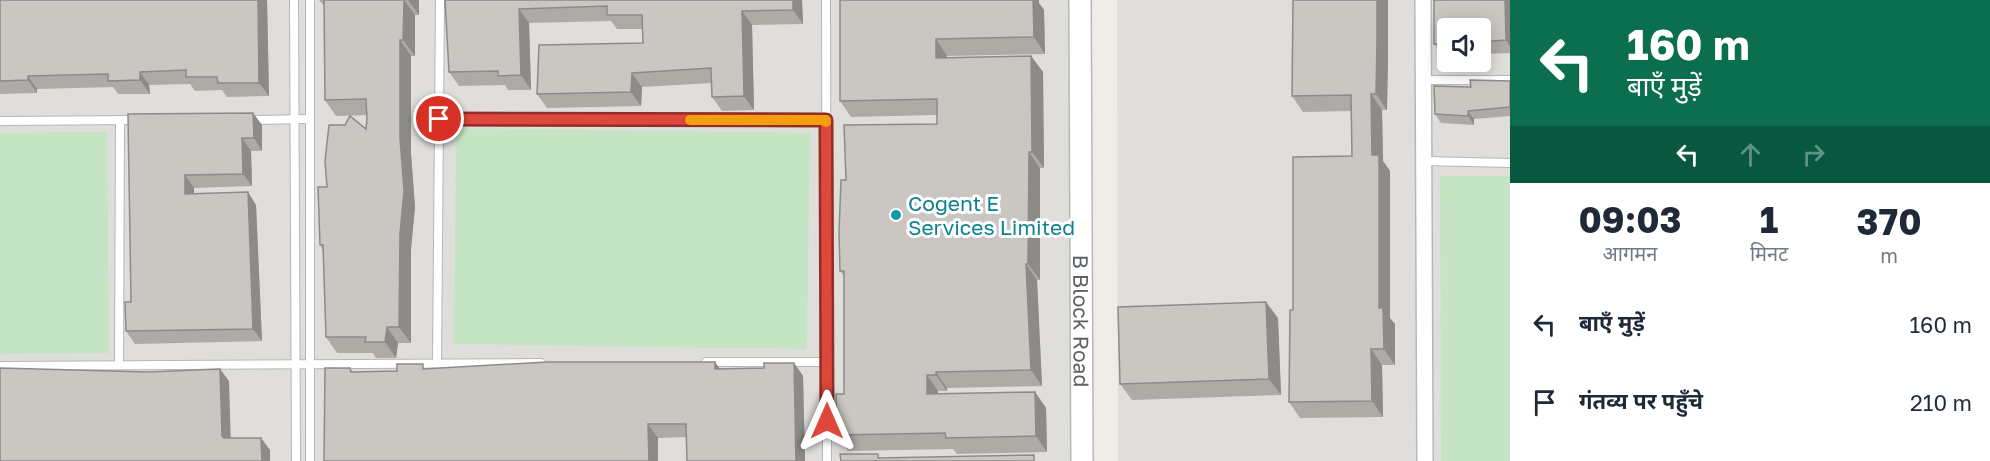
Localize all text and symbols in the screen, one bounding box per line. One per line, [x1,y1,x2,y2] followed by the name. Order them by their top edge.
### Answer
[1437,18,1491,72] map controls
[1437,18,1491,72] button: sound
[1627,19,1750,69] text: 160 m
[1528,24,1606,102] icon: left
[1627,70,1702,102] text: बाएँ मुड़ें
[413,93,464,144] pin
[422,102,455,135] icon: arrive
[1671,138,1704,171] icon: left
[1734,138,1767,171] icon: ahead
[1797,138,1830,171] icon: right
[908,190,1075,240] place label: Cogent E Services Limited
[1578,198,1682,241] text: 09:03
[1760,198,1778,241] text: 1
[1857,200,1922,243] text: 370
[889,208,903,222] marker: Cogent E Services Limited
[1603,241,1657,265] text: आगमन
[1750,241,1788,265] text: मिनट
[1880,243,1898,267] text: m
[1068,255,1095,387] street label: B Block Road
[1528,308,1561,341] icon: left
[1579,309,1645,336] text: बाएँ मुड़ें
[1909,311,1972,338] text: 160 m
[1528,386,1561,419] icon: arrive
[1579,387,1703,414] text: गंतव्य पर पहुँचे
[795,389,859,453] position arrow
[1910,389,1972,416] text: 210 m

